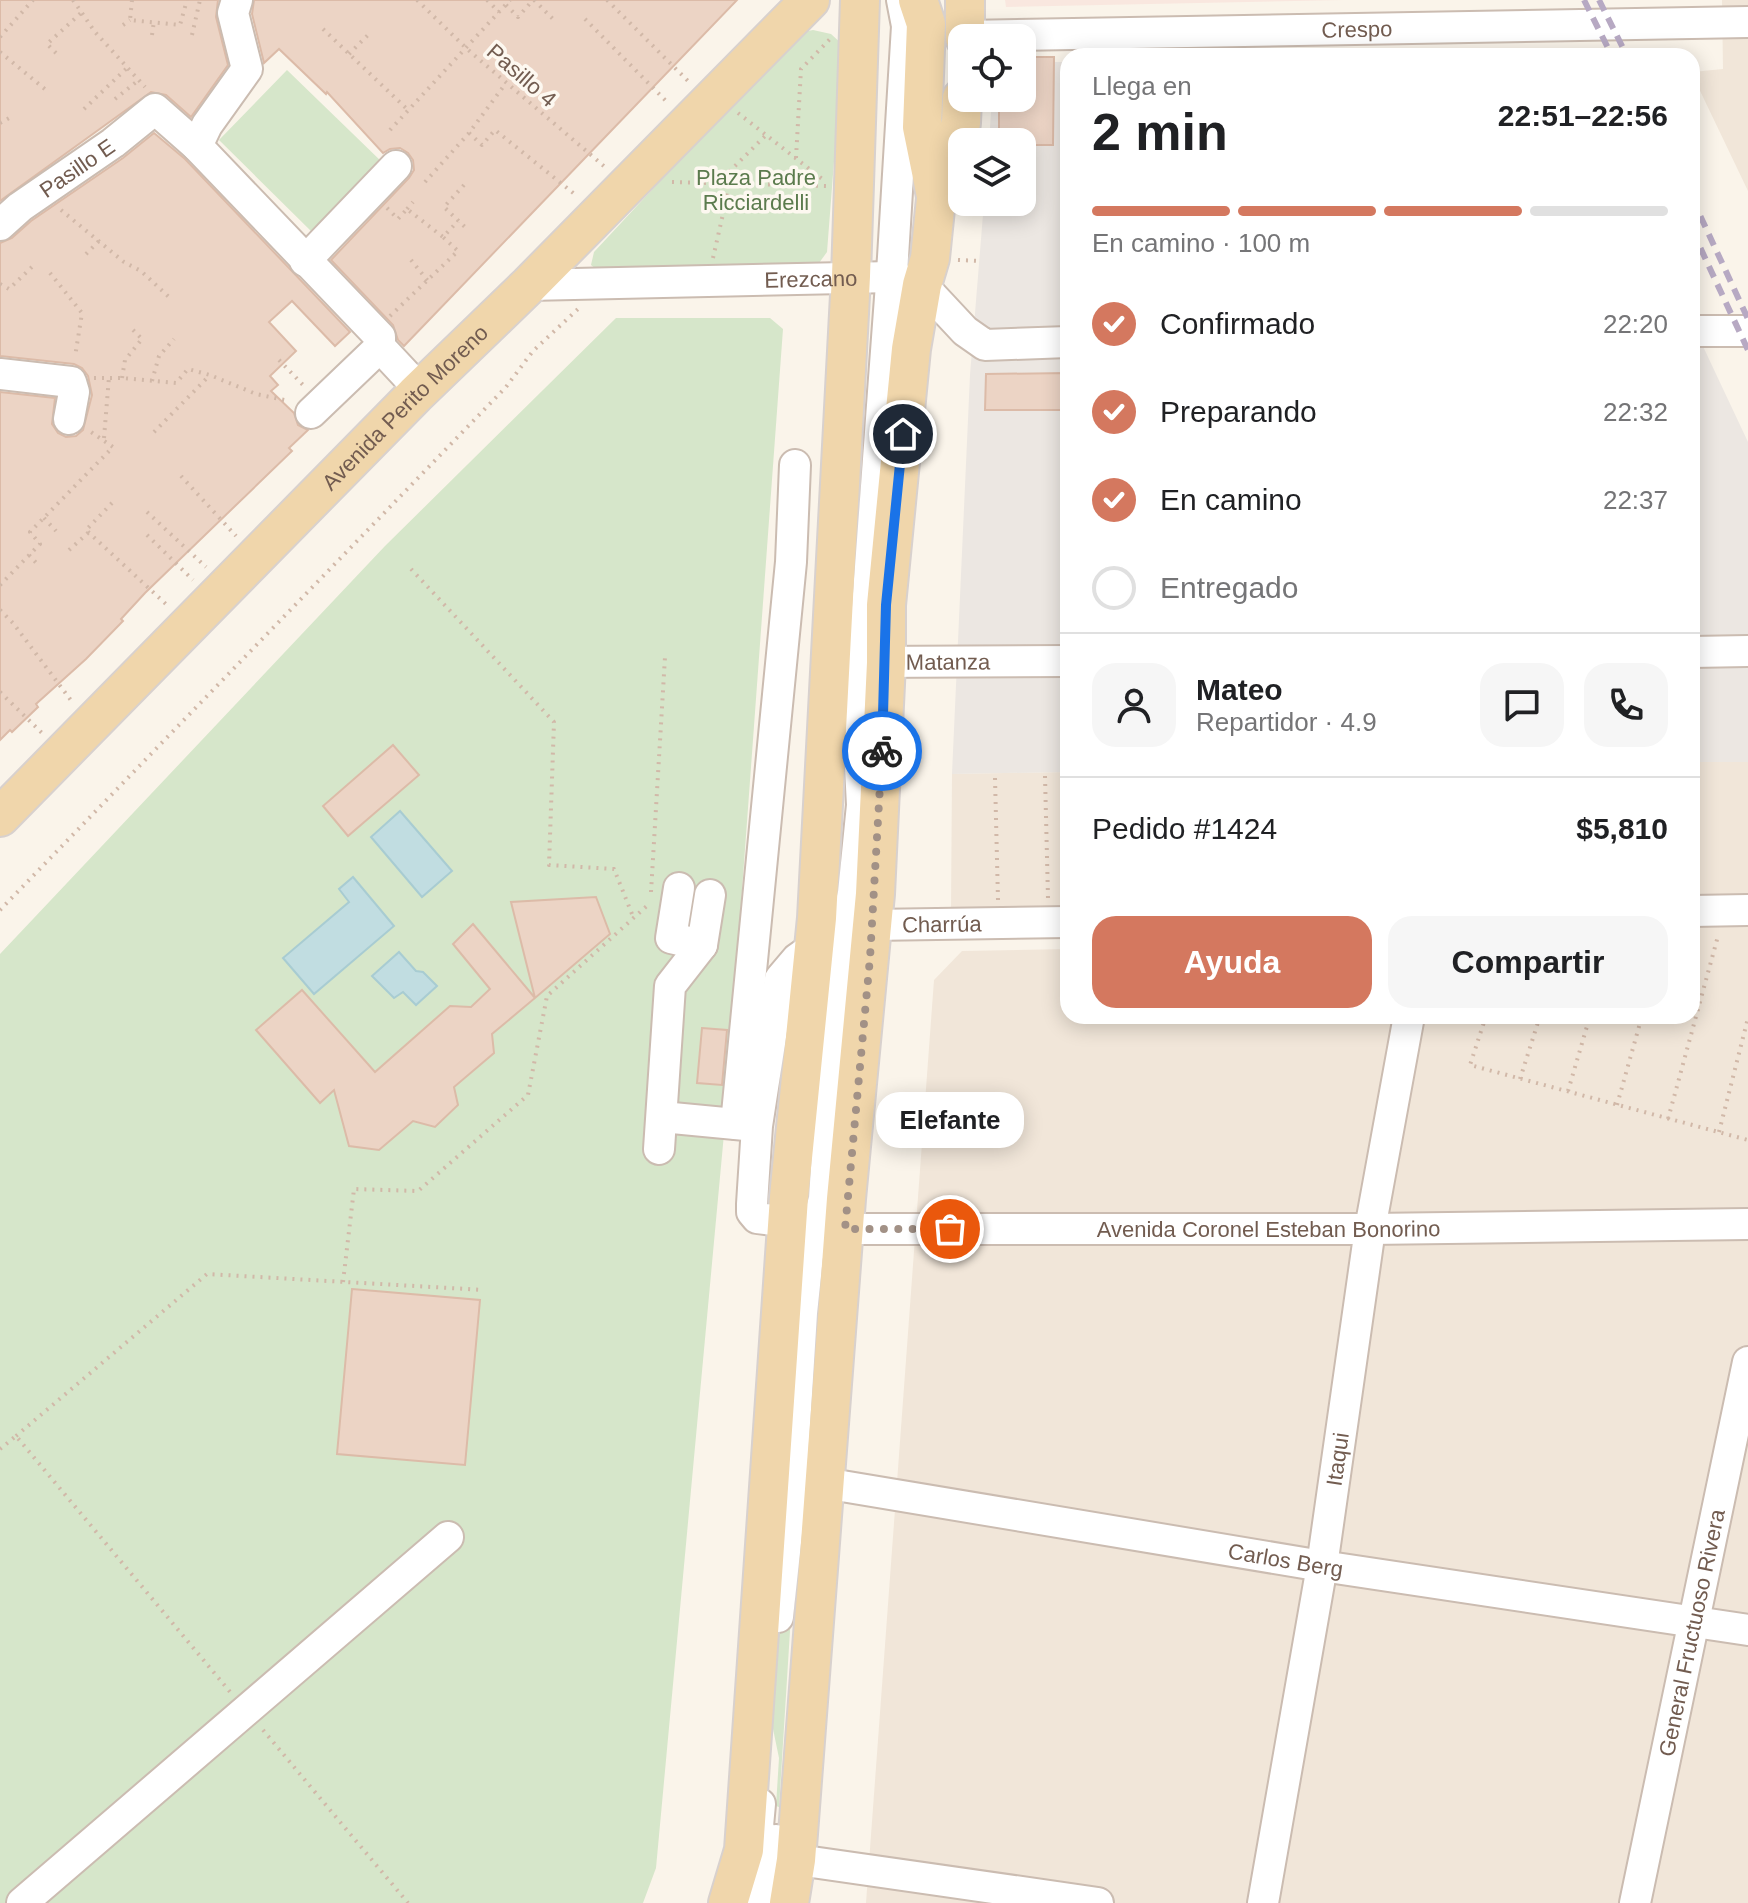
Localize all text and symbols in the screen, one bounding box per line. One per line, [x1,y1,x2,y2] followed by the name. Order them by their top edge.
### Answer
[1321,16,1393,43] street label: Crespo
[948,24,1036,216] map controls
[948,24,1036,112] button: locate
[482,39,561,112] street label: Pasillo 4
[1092,71,1192,101] text: Llega en
[1498,99,1668,132] text: 22:51–22:56
[1092,103,1228,161] text: 2 min
[948,128,1036,216] button: layers
[35,134,120,203] street label: Pasillo E
[696,165,816,215] park label: Plaza Padre Ricciardelli
[1092,228,1310,258] text: En camino · 100 m
[764,266,858,293] street label: Erezcano
[1092,302,1136,346] icon: check
[1160,307,1315,340] text: Confirmado
[1603,309,1668,339] text: 22:20
[317,320,493,495] street label: Avenida Perito Moreno
[1092,390,1136,434] icon: check
[1160,395,1317,428] text: Preparando
[1603,397,1668,427] text: 22:32
[869,400,937,468] pin
[881,412,925,456] icon: home
[1092,478,1136,522] icon: check
[1160,483,1302,516] text: En camino
[1603,485,1668,515] text: 22:37
[1160,571,1298,604] text: Entregado
[906,649,991,675] street label: Matanza
[1092,663,1176,747] button: person
[1480,663,1564,747] button: chat
[1584,663,1668,747] button: phone
[1196,673,1283,706] text: Mateo
[1196,707,1377,737] text: Repartidor · 4.9
[842,711,922,791] courier
[860,729,904,773] icon: bike
[1092,812,1277,845] text: Pedido #1424
[1576,812,1668,845] text: $5,810
[902,911,983,938] street label: Charrúa
[1092,916,1372,1008] button: Ayuda
[1388,916,1668,1008] button: Compartir
[876,1093,1024,1149] callout: Elefante
[899,1105,1001,1135] text: Elefante
[916,1195,984,1263] pin
[928,1207,972,1251] icon: bag
[1097,1216,1440,1242] street label: Avenida Coronel Esteban Bonorino
[1322,1431,1354,1488] street label: Itaqui
[1654,1506,1730,1759] street label: General Fructuoso Rivera
[1226,1539,1345,1582] street label: Carlos Berg

